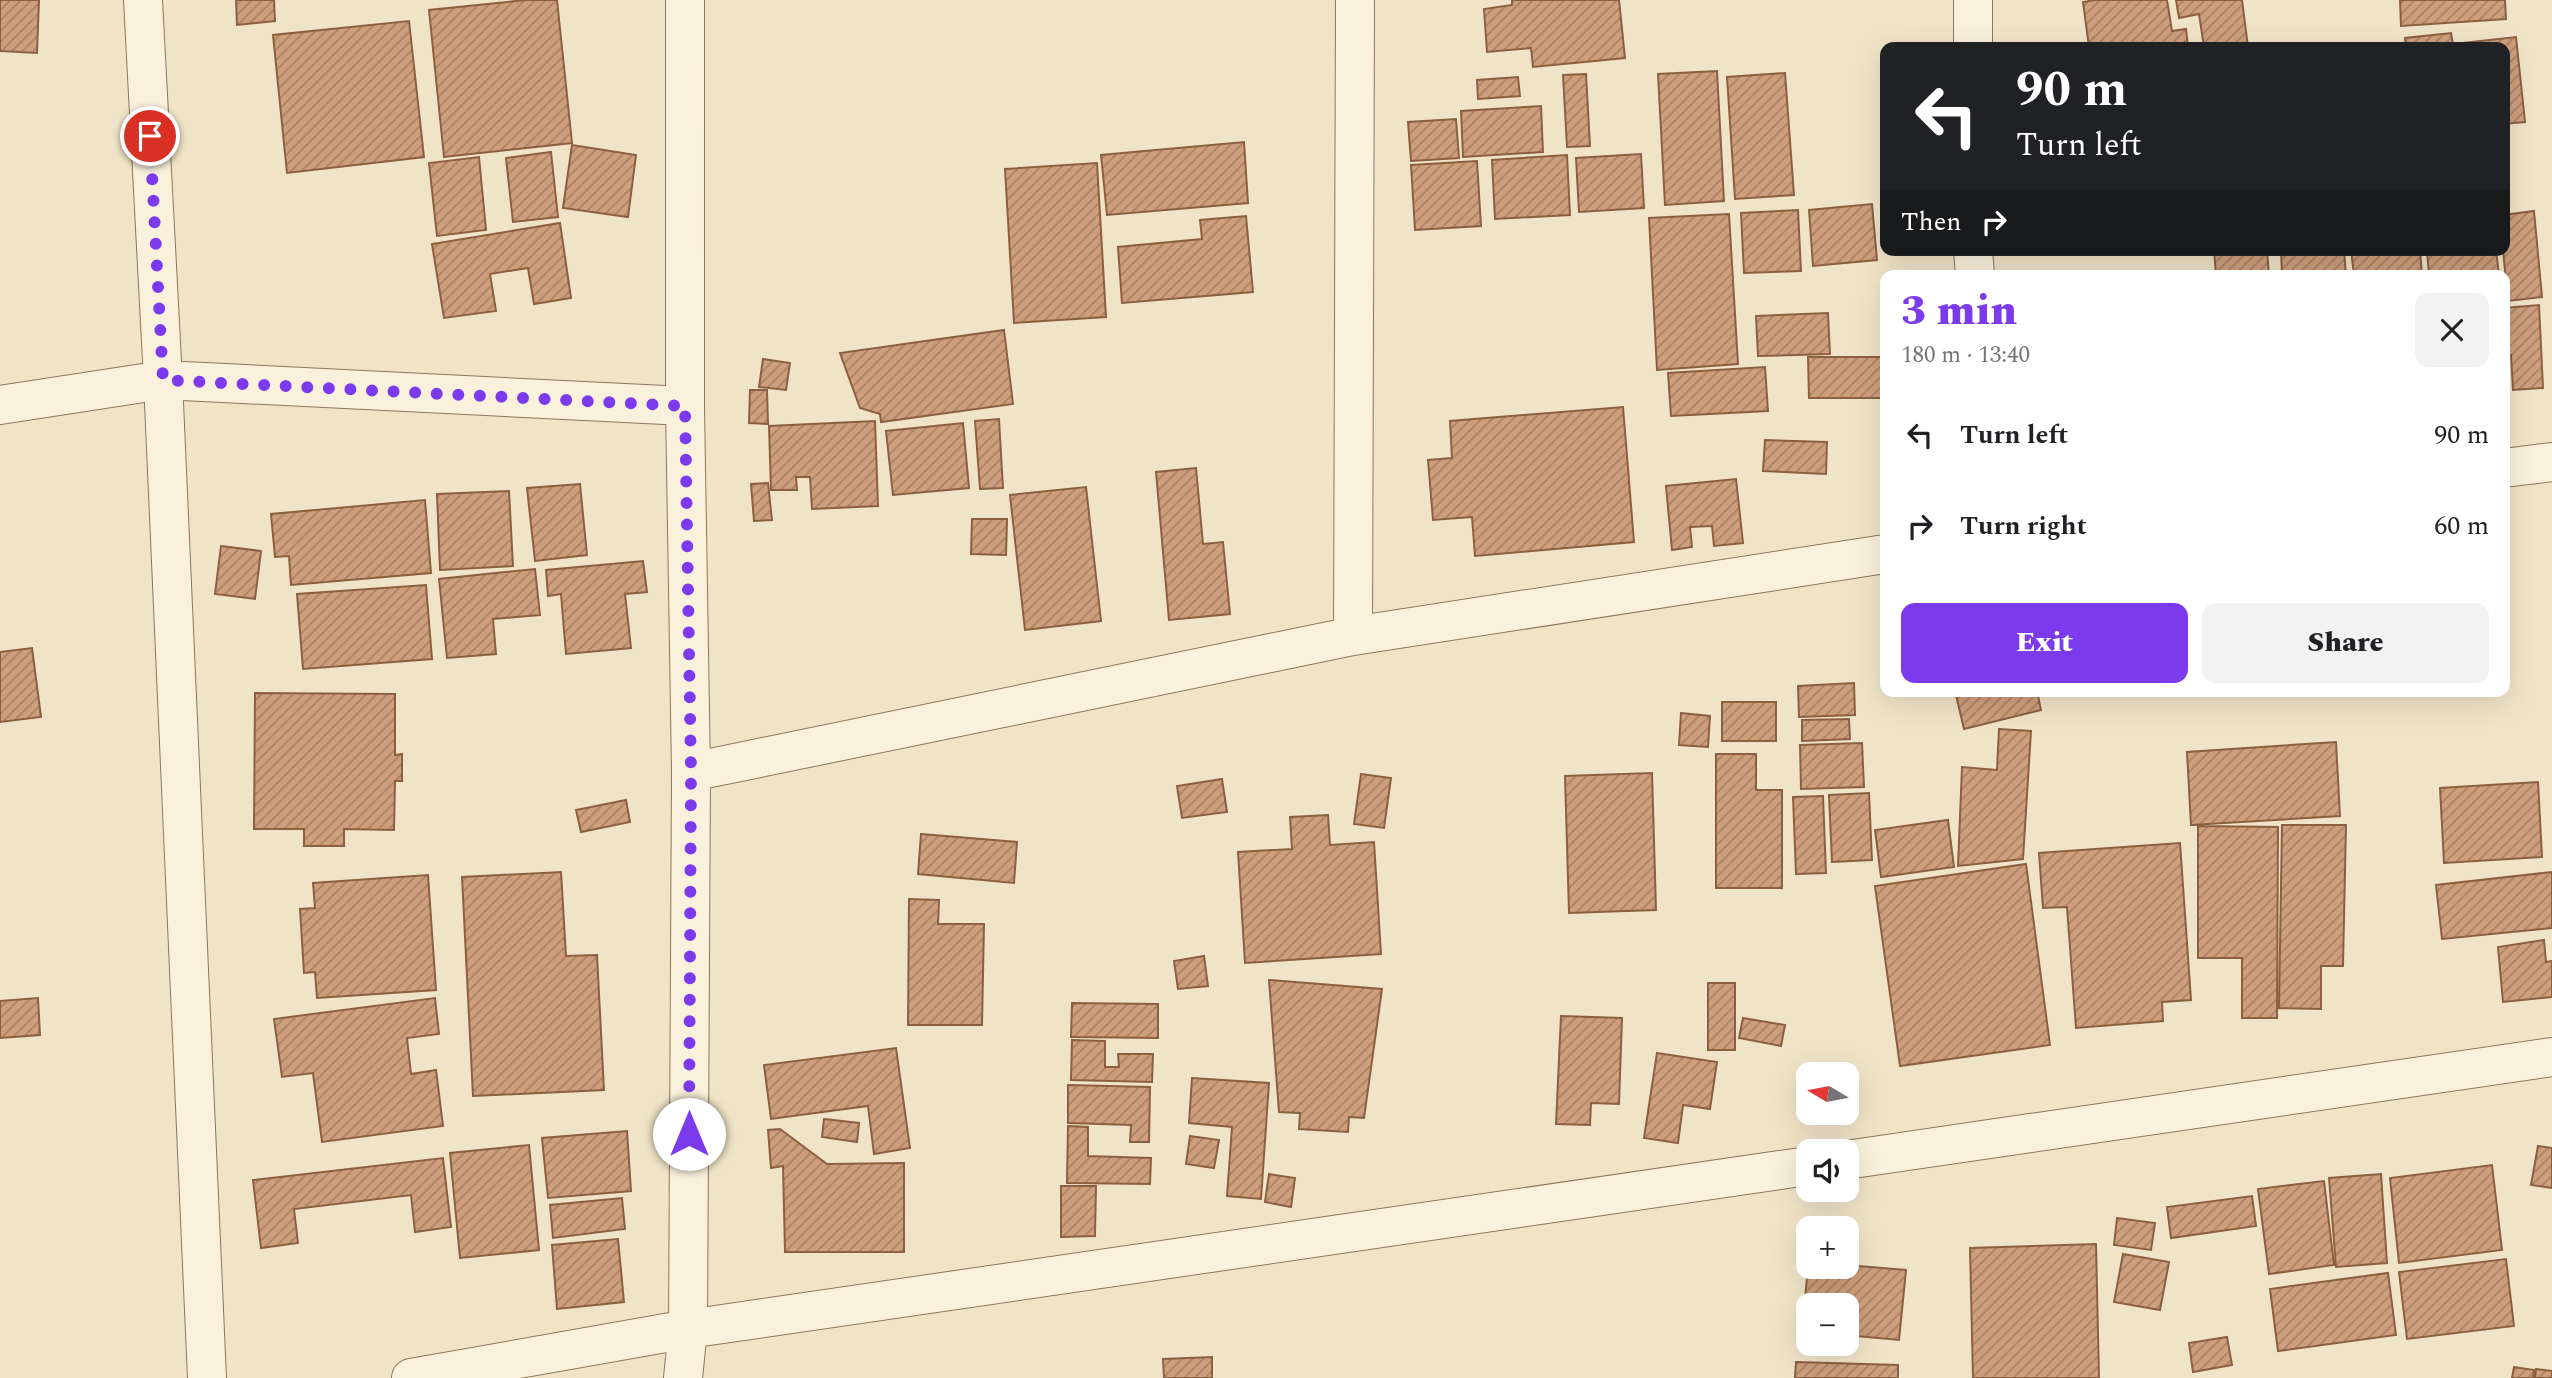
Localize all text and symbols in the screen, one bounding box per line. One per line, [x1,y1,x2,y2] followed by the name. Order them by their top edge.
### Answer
[2016,53,2127,128] text: 90 m
[1901,70,1992,161] icon: left
[120,106,180,166] pin
[131,117,169,155] icon: arrive
[2016,121,2142,170] text: Turn left
[1901,202,1961,242] text: Then
[1975,203,2013,241] icon: right
[1901,280,2017,343] text: 3 min
[2415,293,2489,367] button: close
[1901,338,2030,373] text: 180 m · 13:40
[1960,415,2068,455] text: Turn left
[2434,415,2489,455] text: 90 m
[1901,416,1939,454] icon: left
[1960,506,2087,546] text: Turn right
[2434,506,2489,546] text: 60 m
[1901,507,1939,545] icon: right
[1901,603,2188,683] button: Exit
[2202,603,2489,683] button: Share
[1796,1062,1858,1125] north arrow
[1796,1062,1859,1356] map controls
[652,1097,726,1171] position arrow
[1796,1139,1859,1202] button: sound
[1796,1216,1859,1279] button: +
[1796,1293,1859,1356] button: −

